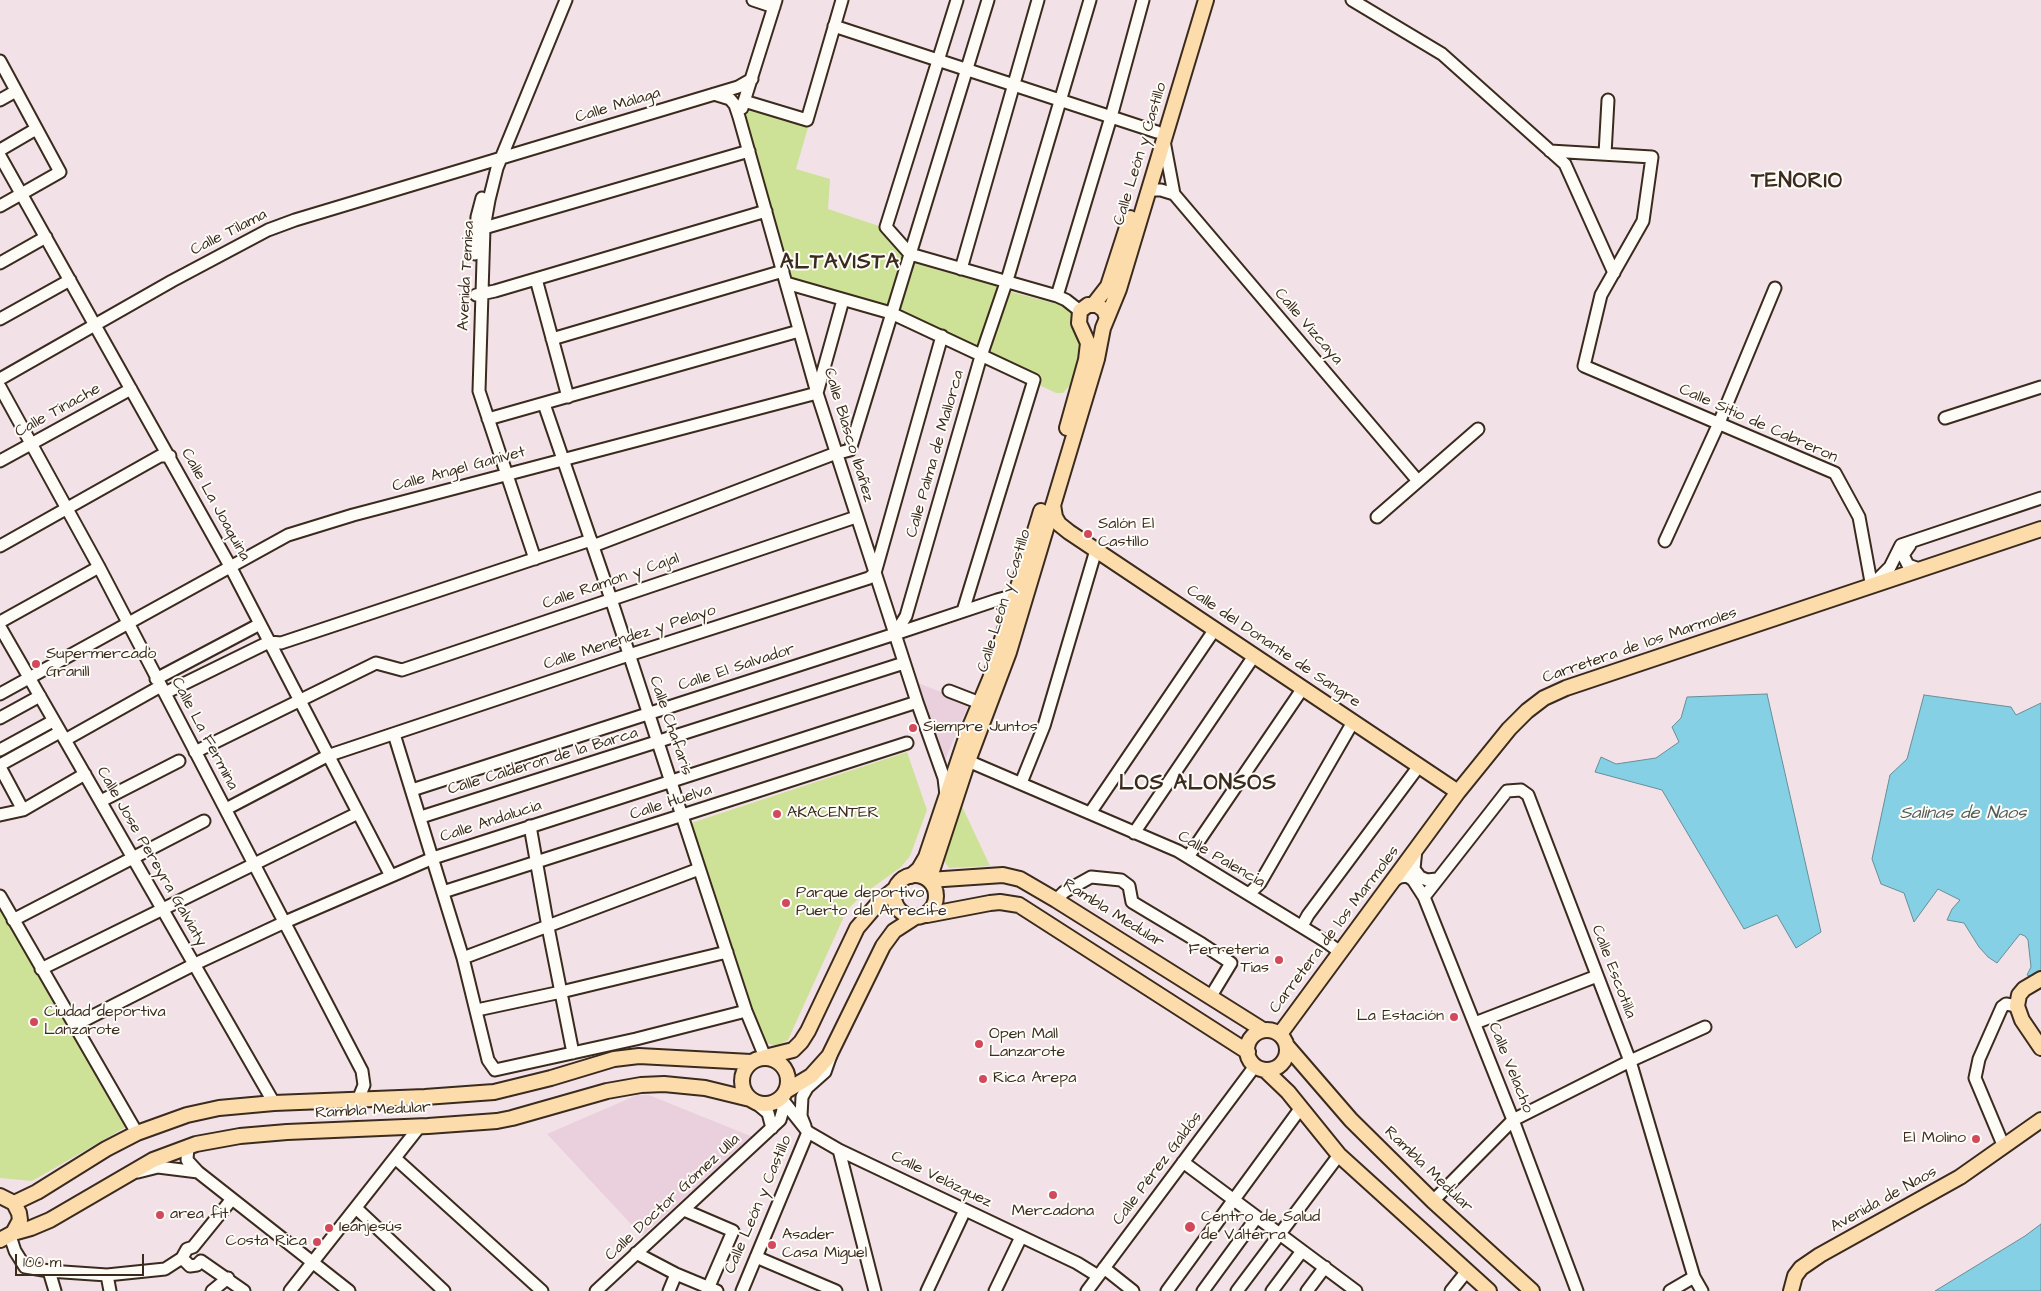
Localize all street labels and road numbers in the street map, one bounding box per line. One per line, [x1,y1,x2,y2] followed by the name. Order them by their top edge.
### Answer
[1110,80,1172,228] street label: Calle León y Castillo
[573,84,663,128] street label: Calle Málaga
[188,206,270,260] street label: Calle Tilama
[455,221,479,331] street label: Avenida Temisa
[1270,285,1346,369] street label: Calle Vizcaya
[818,366,878,504] street label: Calle Blasco Ibañez
[903,368,969,540] street label: Calle Palma de Mallorca
[12,380,104,442] street label: Calle Tinache
[1676,380,1840,468] street label: Calle Sitio de Cabreron
[390,443,528,497] street label: Calle Angel Ganivet
[176,445,254,565] street label: Calle La Joaquina
[974,527,1036,675] street label: Calle León y Castillo
[540,550,682,614] street label: Calle Ramon y Cajal
[1182,581,1364,713] street label: Calle del Donante de Sangre
[542,601,718,675] street label: Calle Menendez y Pelayo
[1540,604,1740,688] street label: Carretera de los Marmoles
[676,640,798,696] street label: Calle El Salvador
[166,674,242,794] street label: Calle La Fermina
[644,674,696,778] street label: Calle Chafaris
[446,724,640,800] street label: Calle Calderon de la Barca
[92,764,210,950] street label: Calle Jose Pereyra Galviaty
[628,781,714,825] street label: Calle Huelva
[438,797,544,847] street label: Calle Andalucia
[1174,827,1268,893] street label: Calle Palencia
[1266,843,1404,1017] street label: Carretera de los Marmoles
[1059,875,1167,953] street label: Rambla Medular
[1586,923,1640,1021] street label: Calle Escotilla
[1483,1020,1537,1116] street label: Calle Velacho
[315,1098,431,1124] street label: Rambla Medular
[1109,1108,1207,1230] street label: Calle Pérez Galdós
[1380,1123,1476,1217] street label: Rambla Medular
[602,1130,744,1266] street label: Calle Doctor Gómez Ulla
[721,1133,797,1277] street label: Calle León y Castillo
[887,1147,995,1213] street label: Calle Velázquez
[1827,1163,1941,1237] street label: Avenida de Naos

